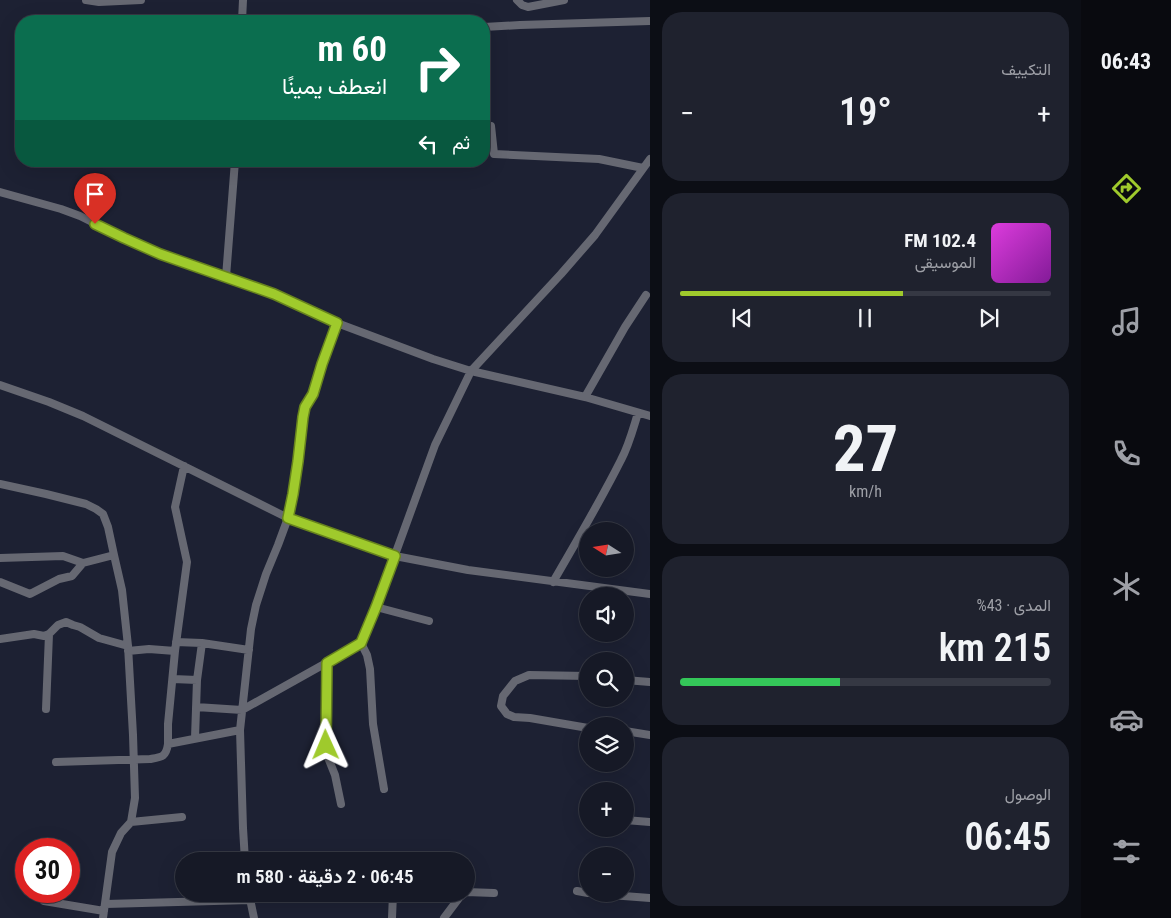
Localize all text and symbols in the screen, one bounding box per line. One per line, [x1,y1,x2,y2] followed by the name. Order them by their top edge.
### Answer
[318,29,387,70] text: 60 m
[405,35,470,100] icon: right
[1101,49,1151,74] text: 06:43
[1001,60,1051,79] text: التكييف
[282,74,387,99] text: انعطف يمينًا
[839,90,892,134] text: 19°
[680,97,694,130] text: −
[1037,97,1051,130] text: +
[414,130,442,158] icon: left
[452,131,470,154] text: ثم
[1109,171,1144,206] icon: directions
[74,173,116,224] pin
[81,180,109,208] icon: arrive
[904,229,976,252] text: 102.4 FM
[915,253,976,272] text: الموسيقى
[728,304,756,332] icon: previous
[851,304,879,332] icon: pause
[975,304,1003,332] icon: next
[1109,304,1144,339] icon: music
[833,411,898,487] text: 27
[1109,436,1144,471] icon: phone
[849,482,882,501] text: km/h
[579,522,634,578] north arrow
[579,522,634,902] map controls
[1109,569,1144,604] icon: climate
[579,587,634,642] button: sound
[977,596,1051,615] text: المدى · 43%
[939,626,1051,670] text: 215 km
[579,652,634,707] button: search
[1109,702,1144,737] icon: car
[579,717,634,772] button: layers
[299,718,351,770] position arrow
[579,782,634,837] button: +
[1005,785,1051,804] text: الوصول
[965,815,1051,859] text: 06:45
[1109,834,1144,869] icon: filters
[15,838,80,903] speed limit sign: 30
[579,847,634,902] button: −
[237,865,413,888] text: 06:45 · 2 دقيقة · 580 m

